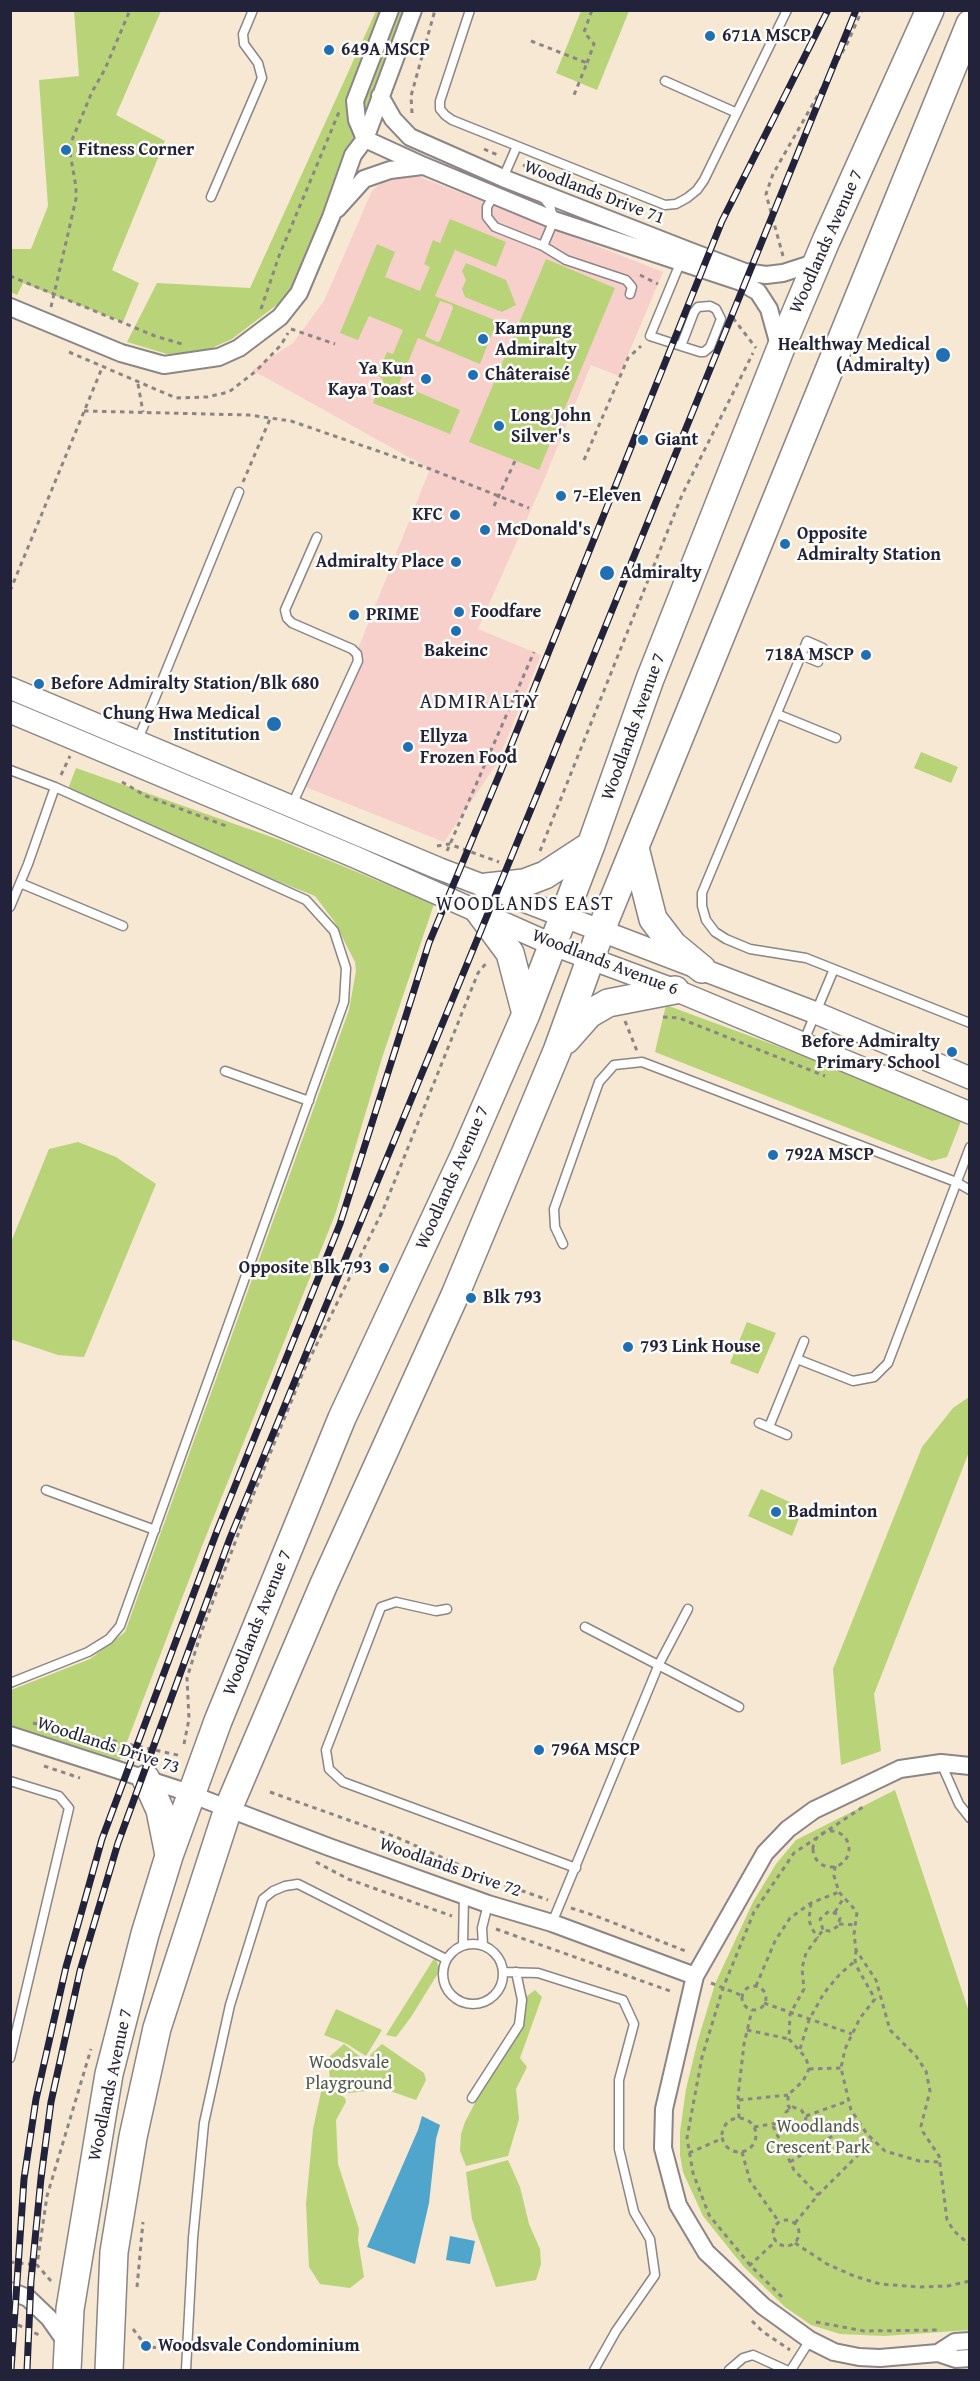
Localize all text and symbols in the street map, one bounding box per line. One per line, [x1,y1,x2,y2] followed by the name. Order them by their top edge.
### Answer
[722,25,811,47] place label: 671A MSCP
[703,29,717,43] marker: 671A MSCP
[341,39,430,61] place label: 649A MSCP
[322,43,336,57] marker: 649A MSCP
[78,139,194,161] place label: Fitness Corner
[59,143,73,157] marker: Fitness Corner
[521,156,667,230] street label: Woodlands Drive 71
[786,167,868,317] street label: Woodlands Avenue 7
[495,318,577,360] place label: Kampung Admiralty
[476,332,490,346] marker: Kampung Admiralty
[778,334,930,376] place label: Healthway Medical (Admiralty)
[934,346,952,364] marker: Healthway Medical (Admiralty)
[328,358,414,400] place label: Ya Kun Kaya Toast
[485,364,570,386] place label: Châteraisé
[466,368,480,382] marker: Châteraisé
[419,372,433,386] marker: Ya Kun Kaya Toast
[511,405,591,448] place label: Long John Silver's
[492,419,506,433] marker: Long John Silver's
[655,429,698,451] place label: Giant
[636,433,650,447] marker: Giant
[573,485,641,507] place label: 7-Eleven
[554,489,568,503] marker: 7-Eleven
[412,504,443,526] place label: KFC
[448,508,462,522] marker: KFC
[497,519,591,541] place label: McDonald's
[478,523,492,537] marker: McDonald's
[797,523,941,566] place label: Opposite Admiralty Station
[778,537,792,551] marker: Opposite Admiralty Station
[316,551,444,573] place label: Admiralty Place
[449,555,463,569] marker: Admiralty Place
[620,562,702,584] place label: Admiralty
[598,564,616,582] marker: Admiralty
[471,601,541,623] place label: Foodfare
[366,604,419,626] place label: PRIME
[452,605,466,619] marker: Foodfare
[347,608,361,622] marker: PRIME
[449,624,463,638] marker: Bakeinc
[424,640,488,662] place label: Bakeinc
[765,644,854,666] place label: 718A MSCP
[859,648,873,662] marker: 718A MSCP
[597,651,671,803] street label: Woodlands Avenue 7
[51,673,319,695] place label: Before Admiralty Station/Blk 680
[32,677,46,691] marker: Before Admiralty Station/Blk 680
[420,690,540,716] district label: ADMIRALTY
[103,703,260,746] place label: Chung Hwa Medical Institution
[265,715,283,733] marker: Chung Hwa Medical Institution
[420,726,517,768] place label: Ellyza Frozen Food
[401,740,415,754] marker: Ellyza Frozen Food
[436,893,614,917] district label: WOODLANDS EAST
[529,925,681,1001] street label: Woodlands Avenue 6
[802,1031,940,1074] place label: Before Admiralty Primary School
[945,1045,959,1059] marker: Before Admiralty Primary School
[412,1103,494,1253] street label: Woodlands Avenue 7
[785,1144,874,1166] place label: 792A MSCP
[766,1148,780,1162] marker: 792A MSCP
[239,1257,372,1279] place label: Opposite Blk 793
[377,1261,391,1275] marker: Opposite Blk 793
[483,1287,542,1309] place label: Blk 793
[464,1291,478,1305] marker: Blk 793
[640,1336,761,1358] place label: 793 Link House
[621,1340,635,1354] marker: 793 Link House
[788,1501,877,1523] place label: Badminton
[769,1505,783,1519] marker: Badminton
[219,1547,297,1699] street label: Woodlands Avenue 7
[34,1713,182,1779] street label: Woodlands Drive 73
[551,1739,640,1761] place label: 796A MSCP
[532,1743,546,1757] marker: 796A MSCP
[376,1834,524,1902] street label: Woodlands Drive 72
[84,2007,138,2163] street label: Woodlands Avenue 7
[306,2052,392,2094] park label: Woodsvale Playground
[766,2116,870,2158] park label: Woodlands Crescent Park
[158,2335,360,2357] place label: Woodsvale Condominium
[139,2339,153,2353] marker: Woodsvale Condominium

